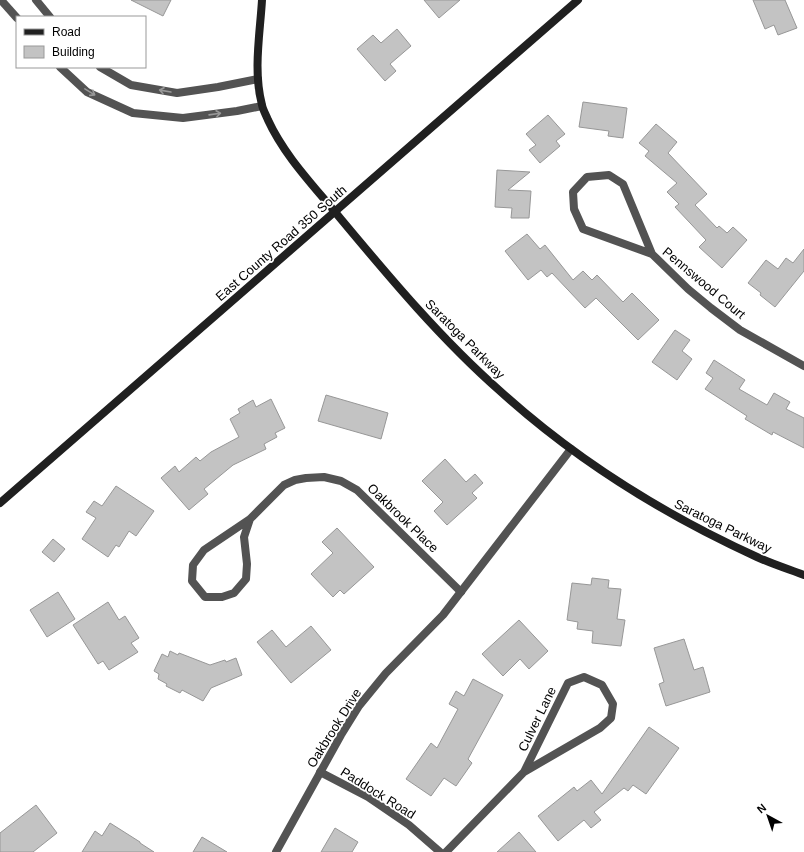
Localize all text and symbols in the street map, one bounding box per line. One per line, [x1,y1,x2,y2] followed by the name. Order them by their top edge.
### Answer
[16,16,146,68] legend
[52,25,81,39] text: Road
[52,45,95,59] text: Building
[158,87,171,95] one-way arrow
[84,89,96,97] one-way arrow
[208,110,221,118] one-way arrow
[213,182,349,304] street label: East County Road 350 South
[660,244,749,322] street label: Pennswood Court
[422,296,508,382] street label: Saratoga Parkway
[365,480,441,556] street label: Oakbrook Place
[672,496,774,556] street label: Saratoga Parkway
[515,684,559,754] street label: Culver Lane
[304,686,364,770] street label: Oakbrook Drive
[338,764,418,822] street label: Paddock Road
[748,796,788,836] north arrow
[755,801,769,815] text: N

